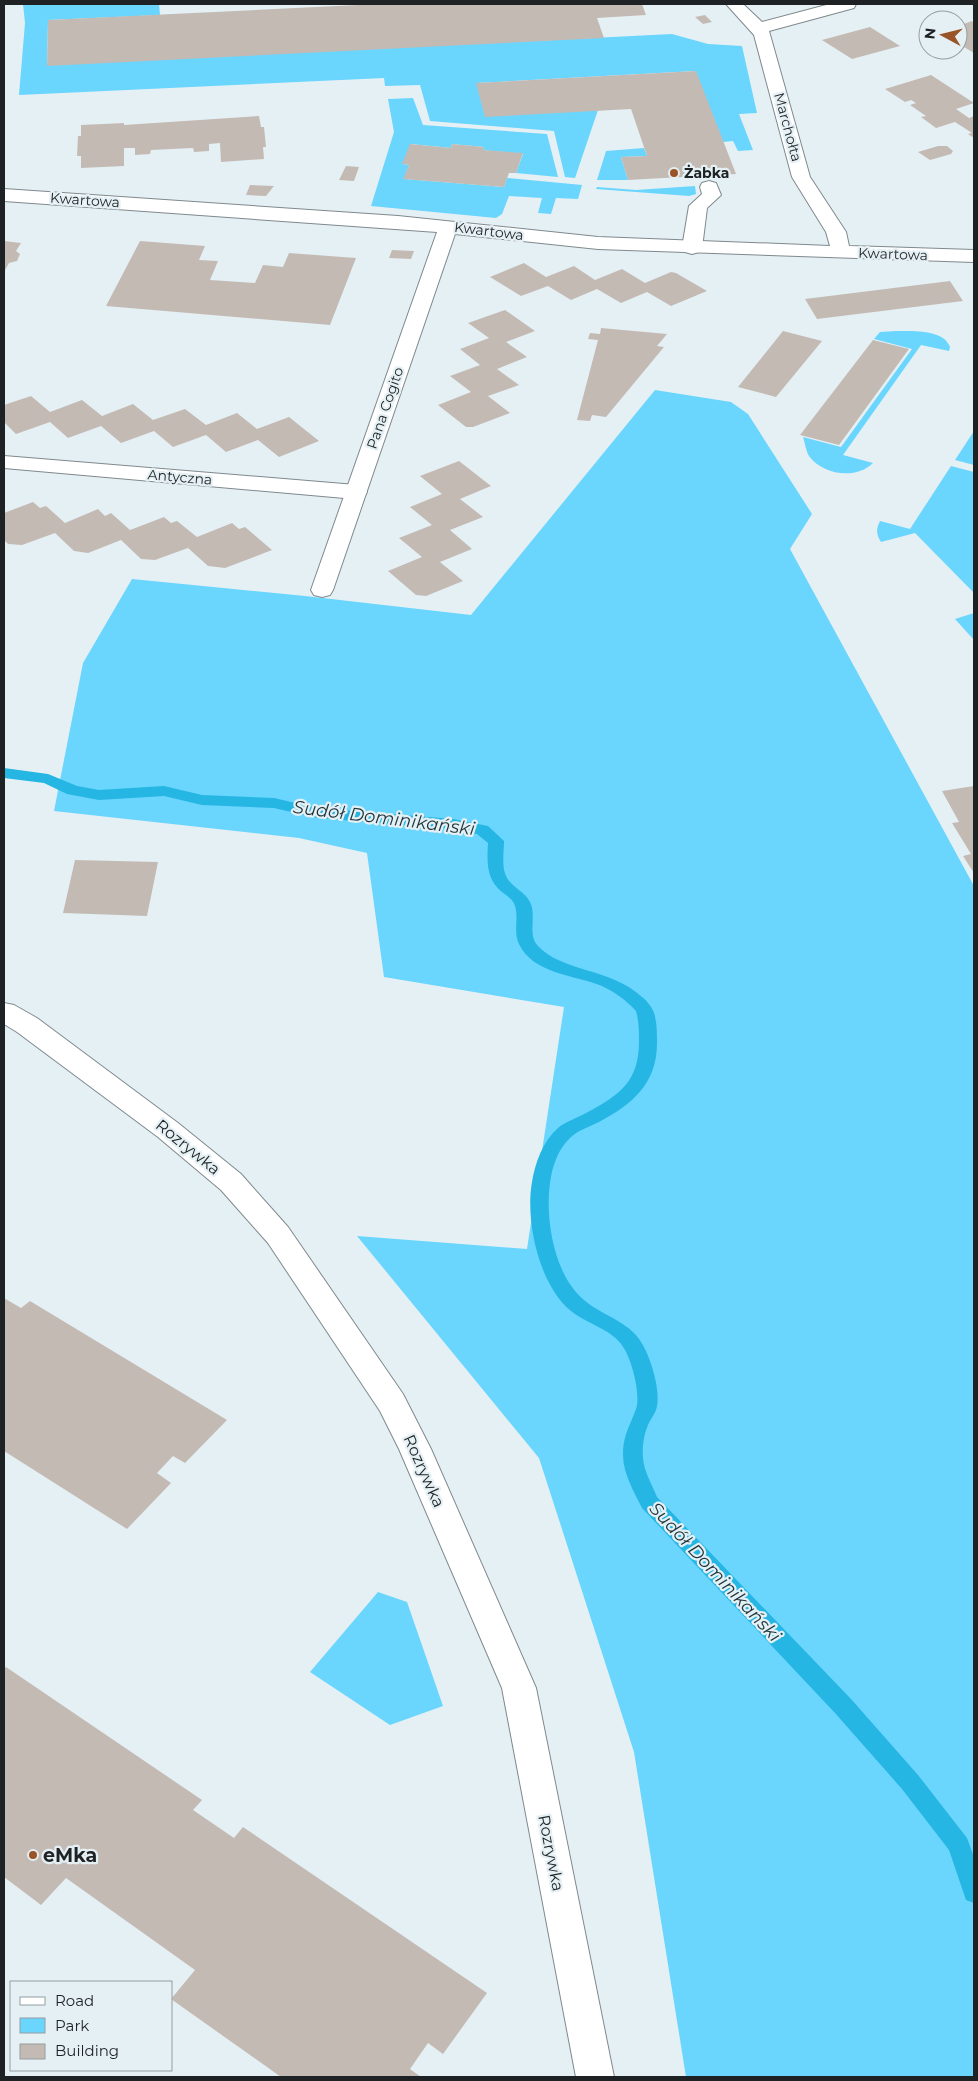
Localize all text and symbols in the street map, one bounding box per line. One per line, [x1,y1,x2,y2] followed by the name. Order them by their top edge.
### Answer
[918,10,968,60] north arrow
[920,27,940,40] text: N
[770,91,806,163] street label: Marchołta
[684,164,729,182] place label: Żabka
[668,167,680,179] marker: Żabka
[50,189,120,211] street label: Kwartowa
[453,218,525,244] street label: Kwartowa
[858,244,928,264] street label: Kwartowa
[363,365,407,451] street label: Pana Cogito
[147,465,213,489] street label: Antyczna
[292,796,476,840] water label: Sudół Dominikański
[152,1115,224,1179] street label: Rozrywka
[400,1432,448,1510] street label: Rozrywka
[645,1498,786,1646] water label: Sudół Dominikański
[534,1813,568,1893] street label: Rozrywka
[43,1844,97,1867] place label: eMka
[27,1849,39,1861] marker: eMka
[10,1981,172,2071] legend
[55,1991,94,2010] text: Road
[55,2016,89,2035] text: Park
[55,2041,119,2060] text: Building

